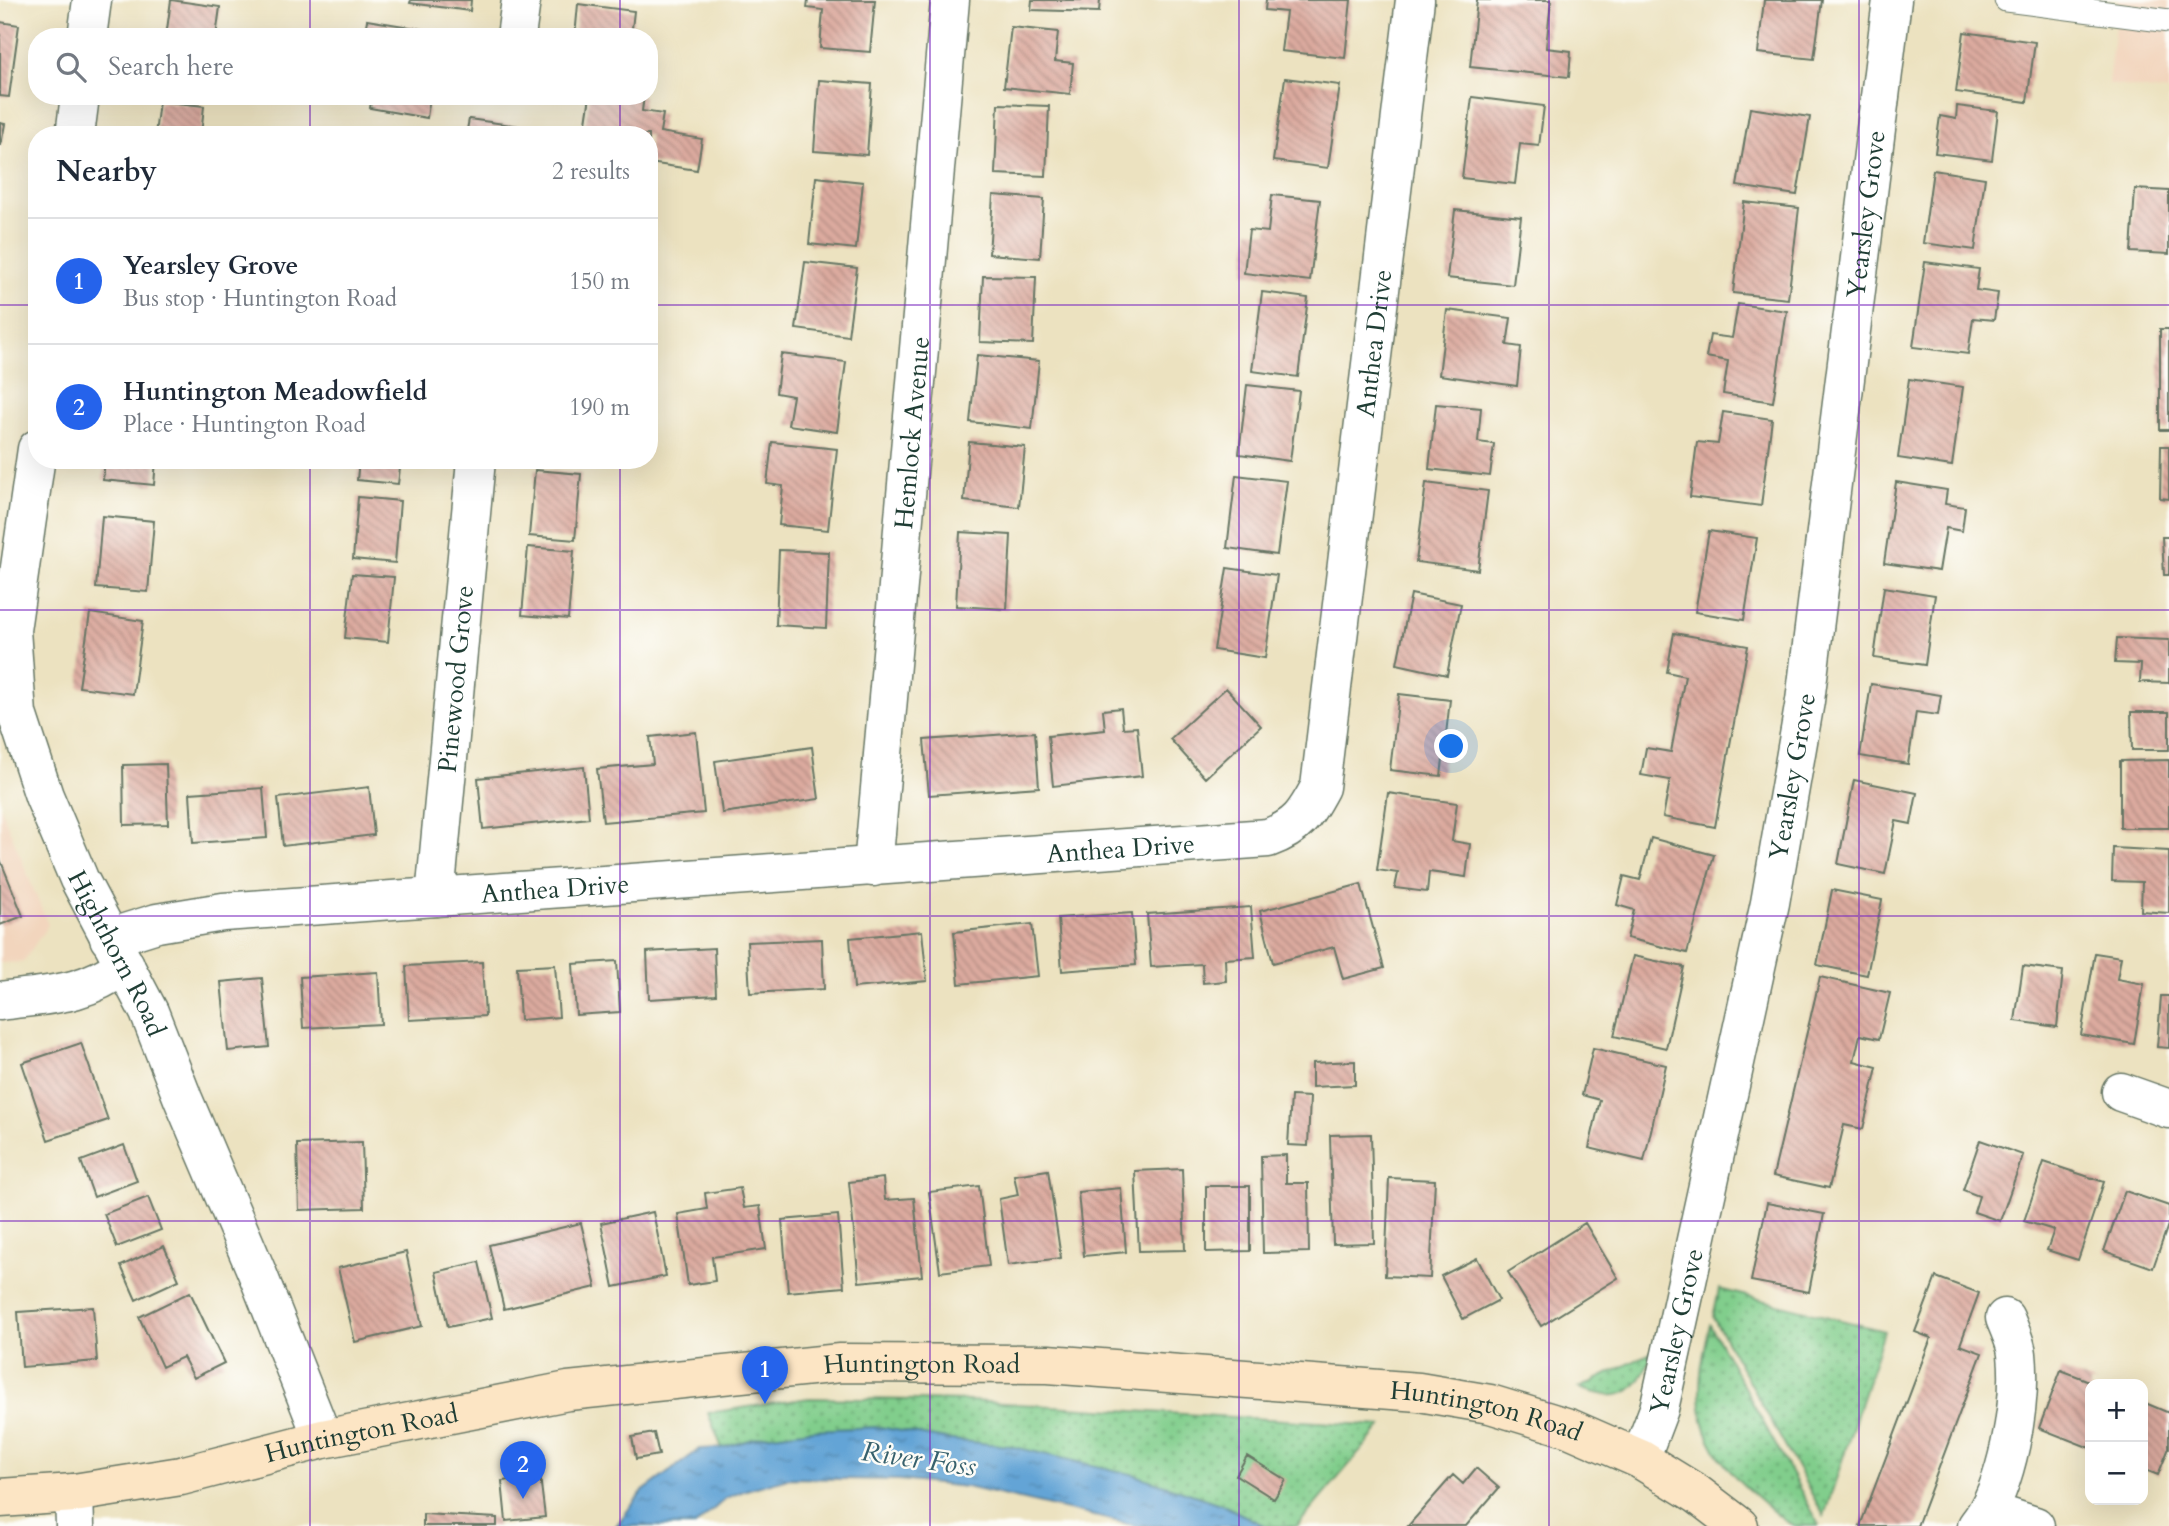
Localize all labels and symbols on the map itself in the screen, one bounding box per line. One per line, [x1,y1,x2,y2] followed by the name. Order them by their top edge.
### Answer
[1838,128,1894,300] street label: Yearsley Grove
[1348,267,1400,419] street label: Anthea Drive
[886,335,938,531] street label: Hemlock Avenue
[430,584,482,774] street label: Pinewood Grove
[1761,691,1824,863] street label: Yearsley Grove
[1434,729,1468,763] your location
[1045,826,1196,872] street label: Anthea Drive
[59,864,174,1042] street label: Highthorn Road
[480,866,630,912] street label: Anthea Drive
[1641,1245,1712,1418] street label: Yearsley Grove
[742,1346,788,1404] pin: 1
[822,1346,1020,1383] street label: Huntington Road
[1389,1373,1588,1450] street label: Huntington Road
[261,1396,461,1471] street label: Huntington Road
[859,1432,979,1486] water label: River Foss
[500,1441,546,1499] pin: 2

